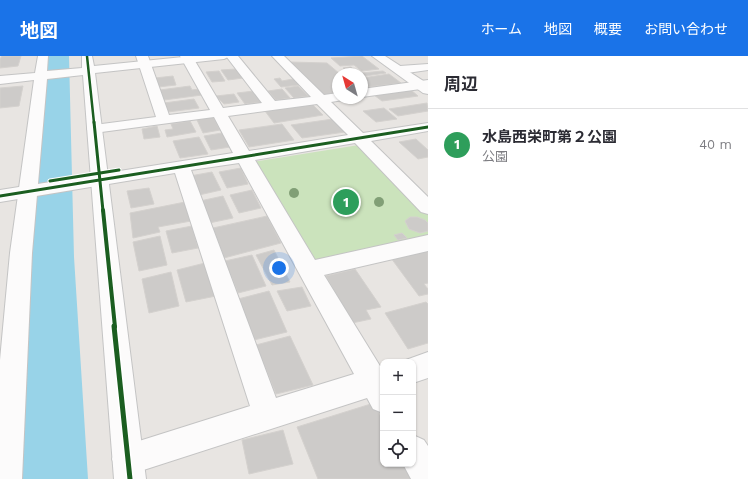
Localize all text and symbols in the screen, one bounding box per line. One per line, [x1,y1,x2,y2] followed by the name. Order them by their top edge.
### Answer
[20,19,58,42] text: 地図
[480,21,522,37] text: ホーム
[544,21,572,37] text: 地図
[594,21,622,37] text: 概要
[644,21,728,37] text: お問い合わせ
[332,68,368,104] north arrow
[444,74,478,94] text: 周辺
[482,128,617,146] text: 水島西栄町第２公園
[454,137,460,152] text: 1
[699,137,732,152] text: 40 m
[482,149,508,164] text: 公園
[333,187,359,217] pin: 1
[269,258,289,278] your location
[380,359,416,467] map controls
[380,359,416,395] button: +
[380,395,416,431] button: −
[380,431,416,467] button: locate

